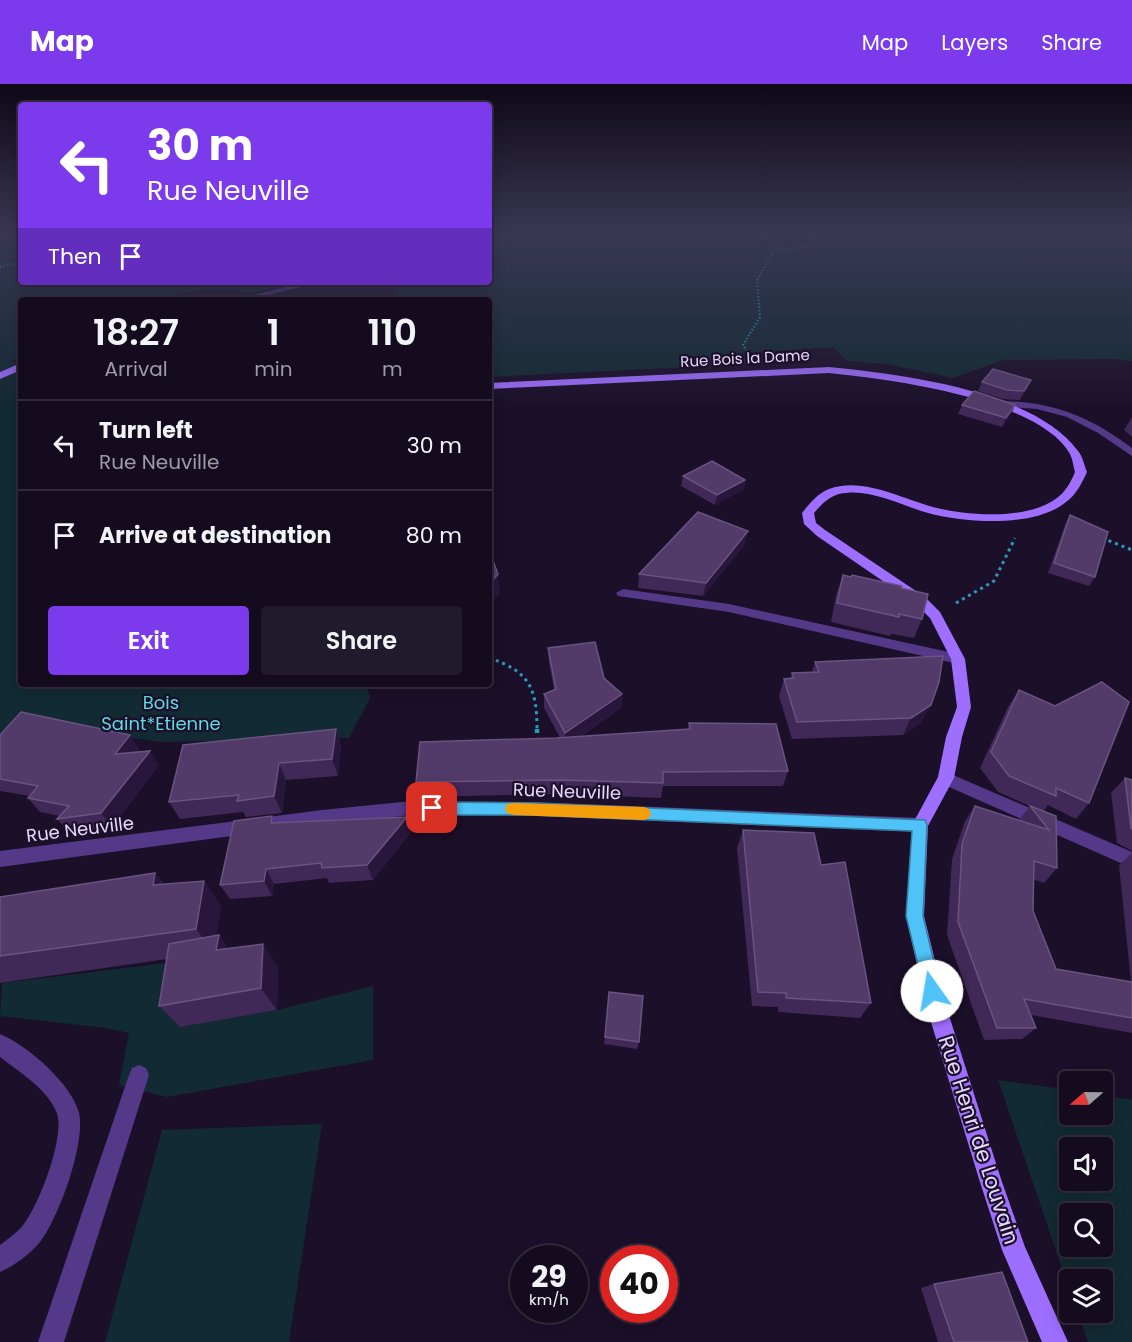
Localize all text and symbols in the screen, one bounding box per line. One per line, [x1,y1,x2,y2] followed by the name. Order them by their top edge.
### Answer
[30,22,94,61] text: Map
[862,28,908,57] text: Map
[941,28,1008,57] text: Layers
[1041,28,1102,57] text: Share
[147,116,253,175] text: 30 m
[48,126,126,204] icon: left
[147,172,309,209] text: Rue Neuville
[114,240,147,273] icon: arrive
[48,241,102,272] text: Then
[93,307,179,358] text: 18:27
[267,307,280,358] text: 1
[368,307,417,358] text: 110
[680,344,810,372] street label: Rue Bois la Dame
[105,355,168,383] text: Arrival
[254,355,293,383] text: min
[382,355,403,383] text: m
[99,415,193,446] text: Turn left
[48,429,81,462] icon: left
[407,430,462,461] text: 30 m
[99,448,219,476] text: Rue Neuville
[48,519,81,552] icon: arrive
[99,520,331,551] text: Arrive at destination
[406,520,462,551] text: 80 m
[48,606,249,675] button: Exit
[261,606,462,675] button: Share
[101,690,221,736] park label: Bois Saint*Etienne
[512,777,622,805] street label: Rue Neuville
[406,782,457,833] pin
[415,791,448,824] icon: arrive
[25,810,135,848] street label: Rue Neuville
[900,959,964,1023] position arrow
[932,1032,1026,1248] street label: Rue Henri de Louvain
[1059,1071,1113,1125] north arrow
[1059,1071,1113,1323] map controls
[1059,1137,1113,1191] button: sound
[1059,1203,1113,1257] button: search
[600,1245,678,1323] speed limit sign: 40
[531,1255,567,1298] text: 29
[1059,1269,1113,1323] button: layers
[529,1289,569,1310] text: km/h

